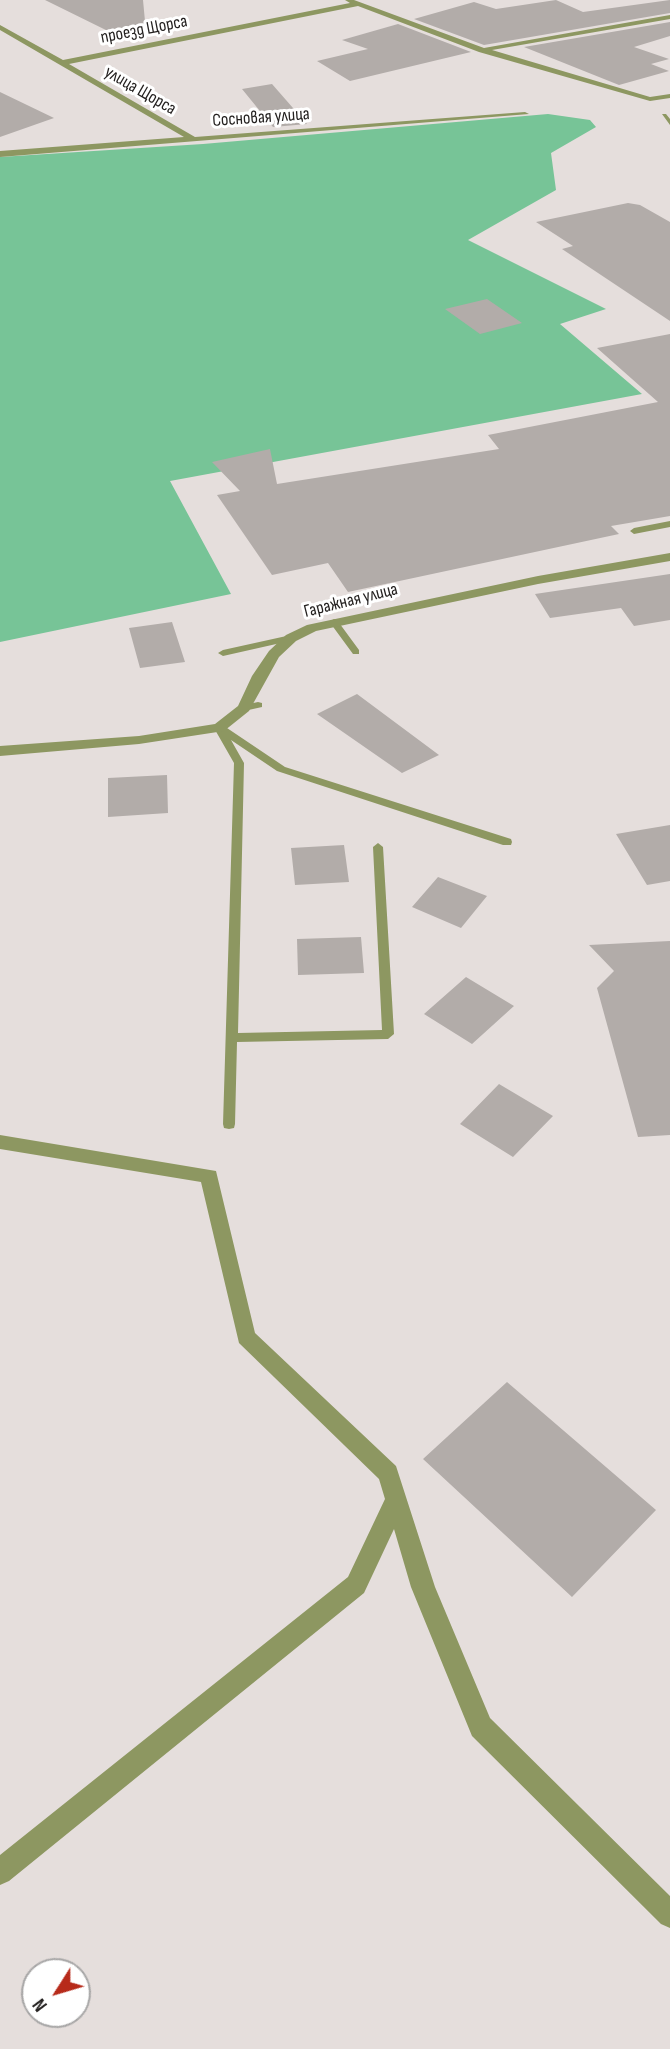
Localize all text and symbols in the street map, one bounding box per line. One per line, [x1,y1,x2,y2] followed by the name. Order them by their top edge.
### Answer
[99,11,189,49] street label: проезд Щорса
[100,62,180,120] street label: улица Щорса
[212,104,310,132] street label: Сосновая улица
[302,579,400,623] street label: Гаражная улица
[21,1958,91,2028] north arrow
[28,1994,53,2016] text: N

